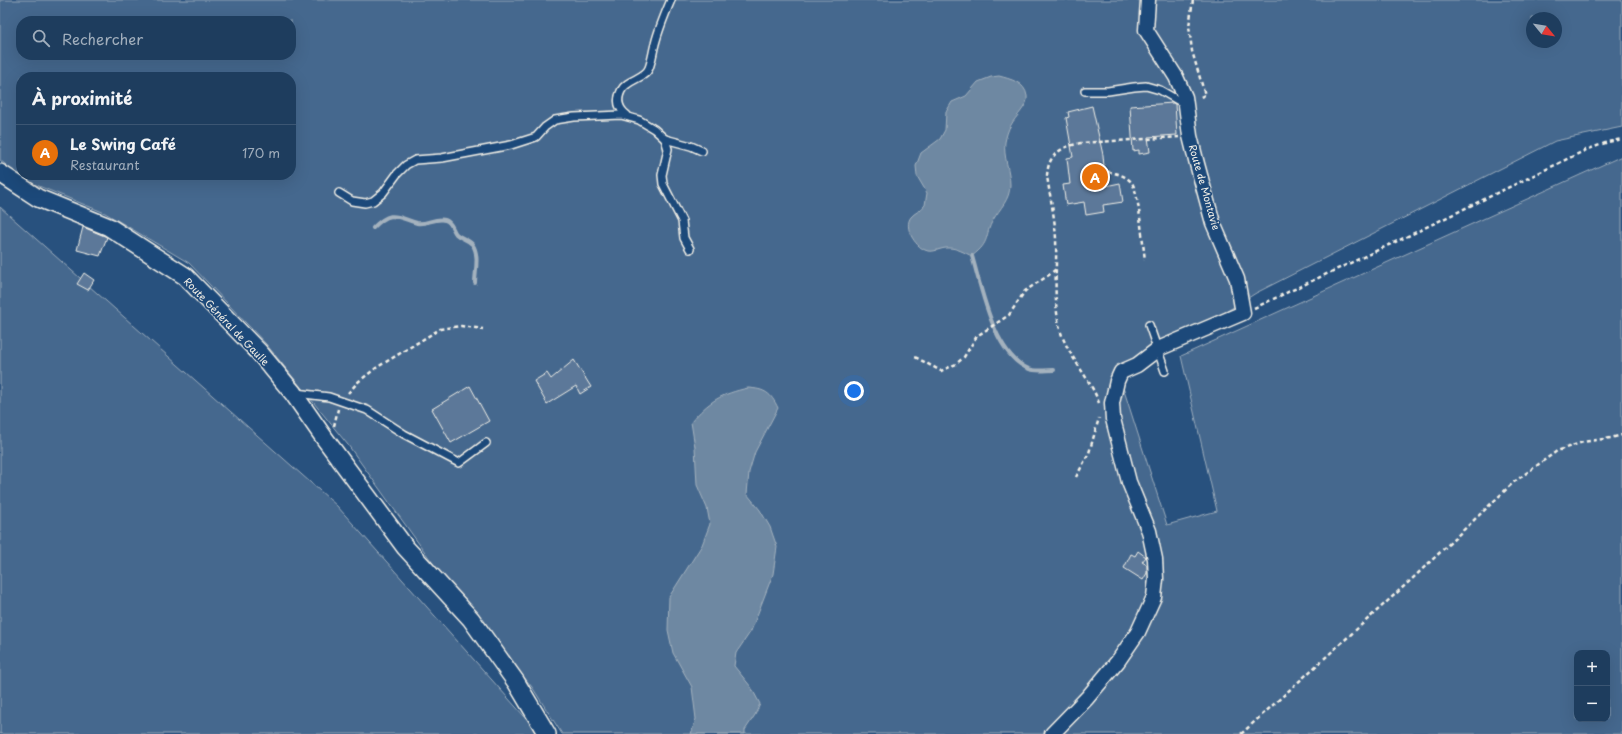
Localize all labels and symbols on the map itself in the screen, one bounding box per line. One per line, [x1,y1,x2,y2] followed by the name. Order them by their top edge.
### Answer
[1526,12,1562,48] north arrow
[1186,142,1224,232] street label: Route de Montavie
[1082,162,1108,192] pin: A
[181,274,274,369] street label: Route Général de Gaulle
[844,381,864,401] your location

